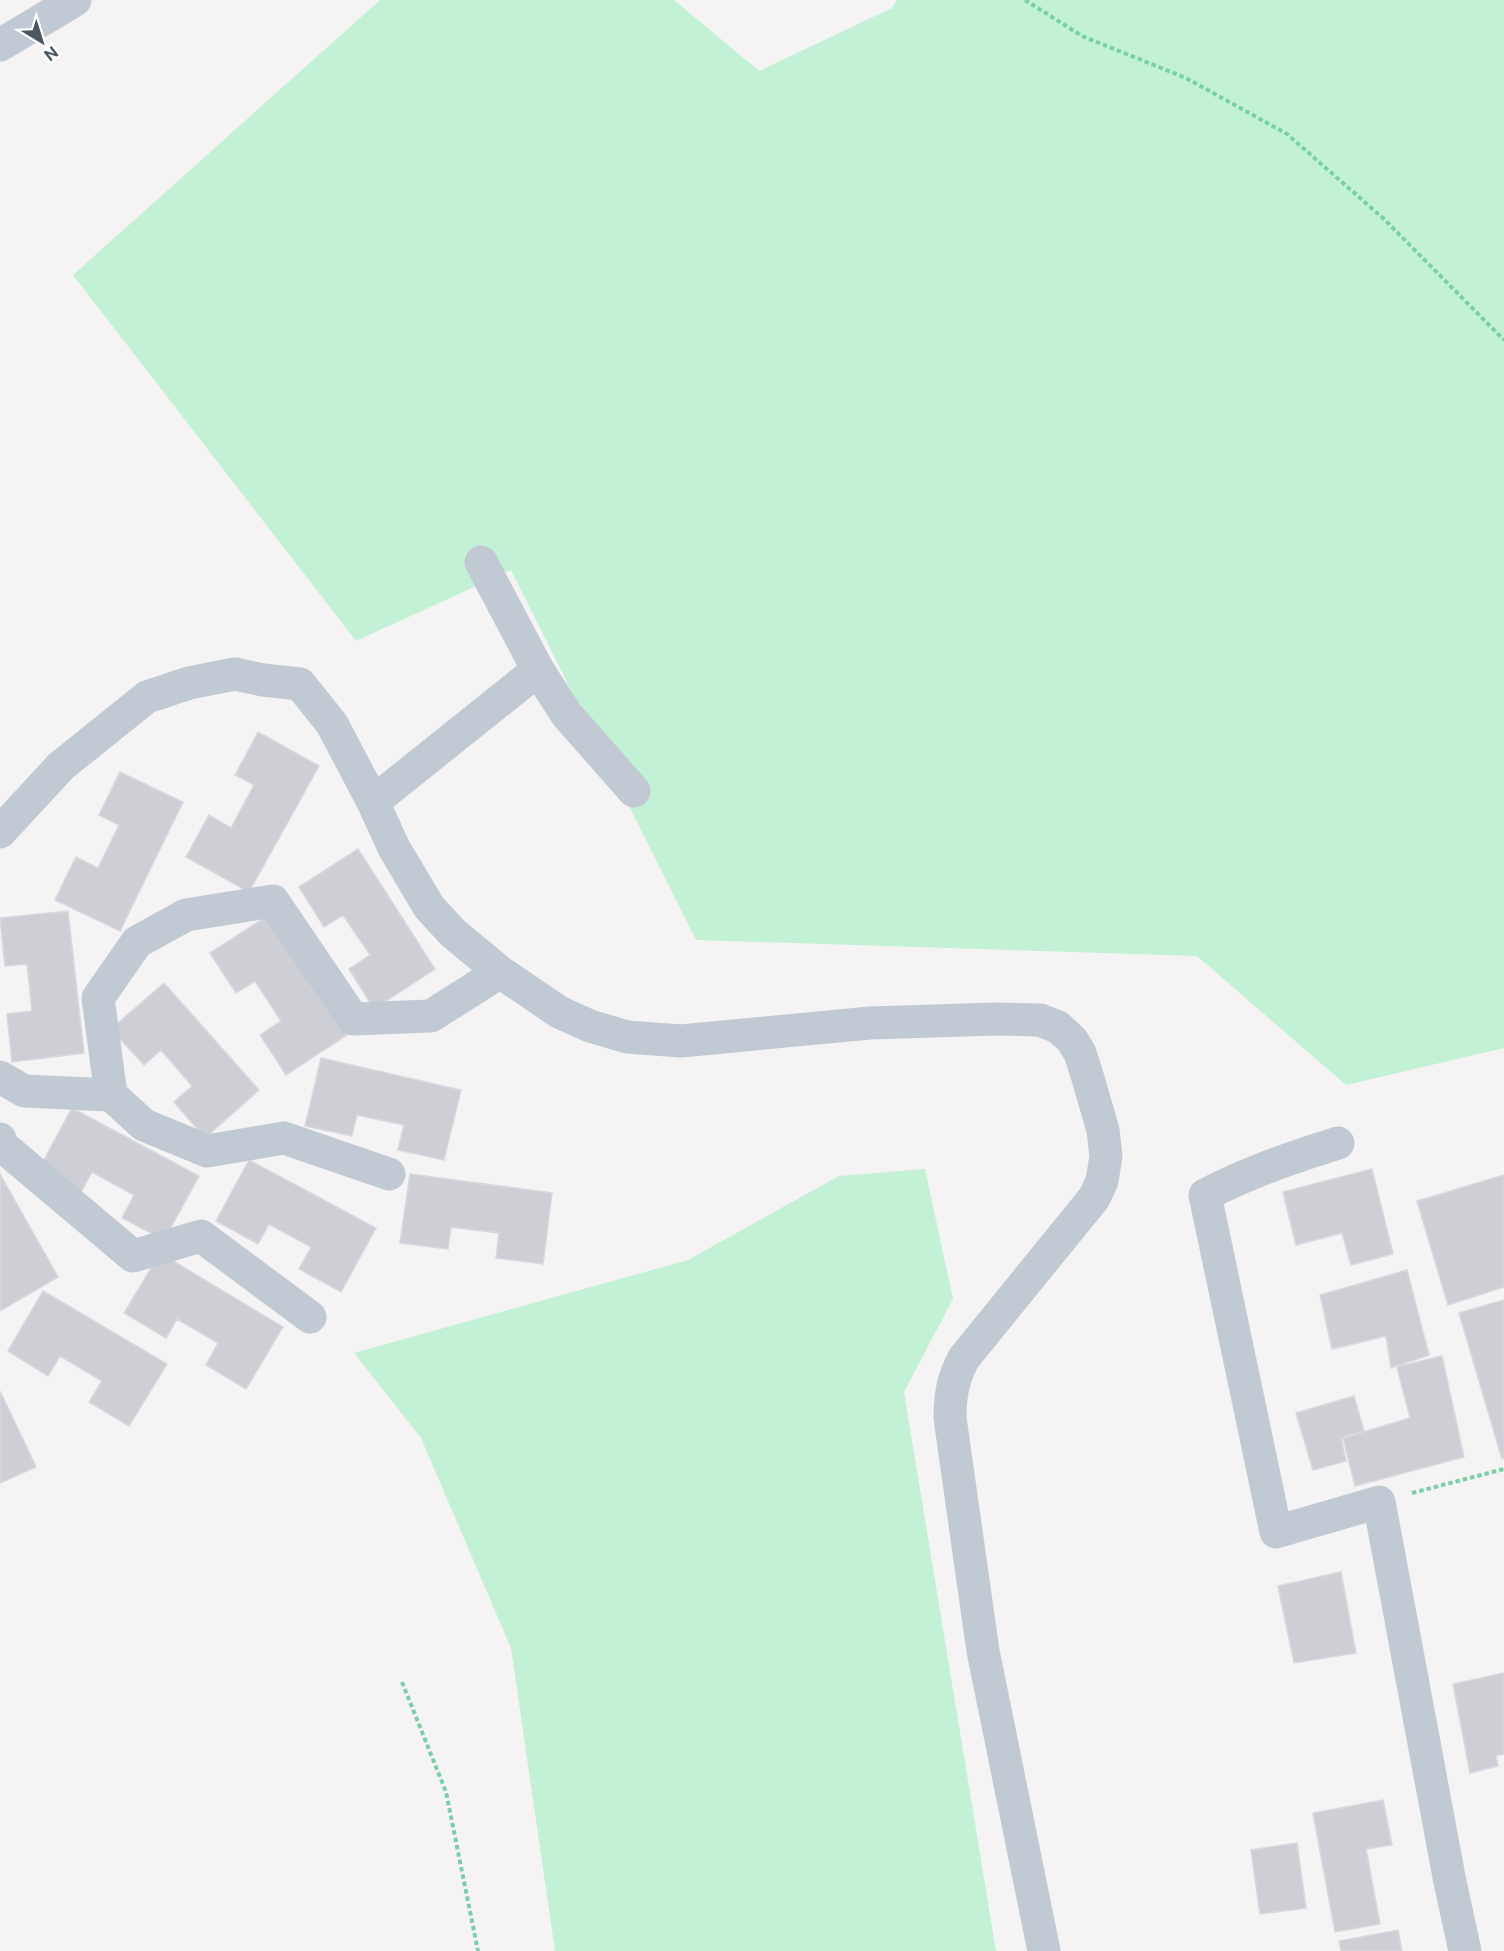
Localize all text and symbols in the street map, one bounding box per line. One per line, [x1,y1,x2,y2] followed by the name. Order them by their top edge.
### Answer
[12,12,72,72] north arrow
[40,42,62,65] text: N

